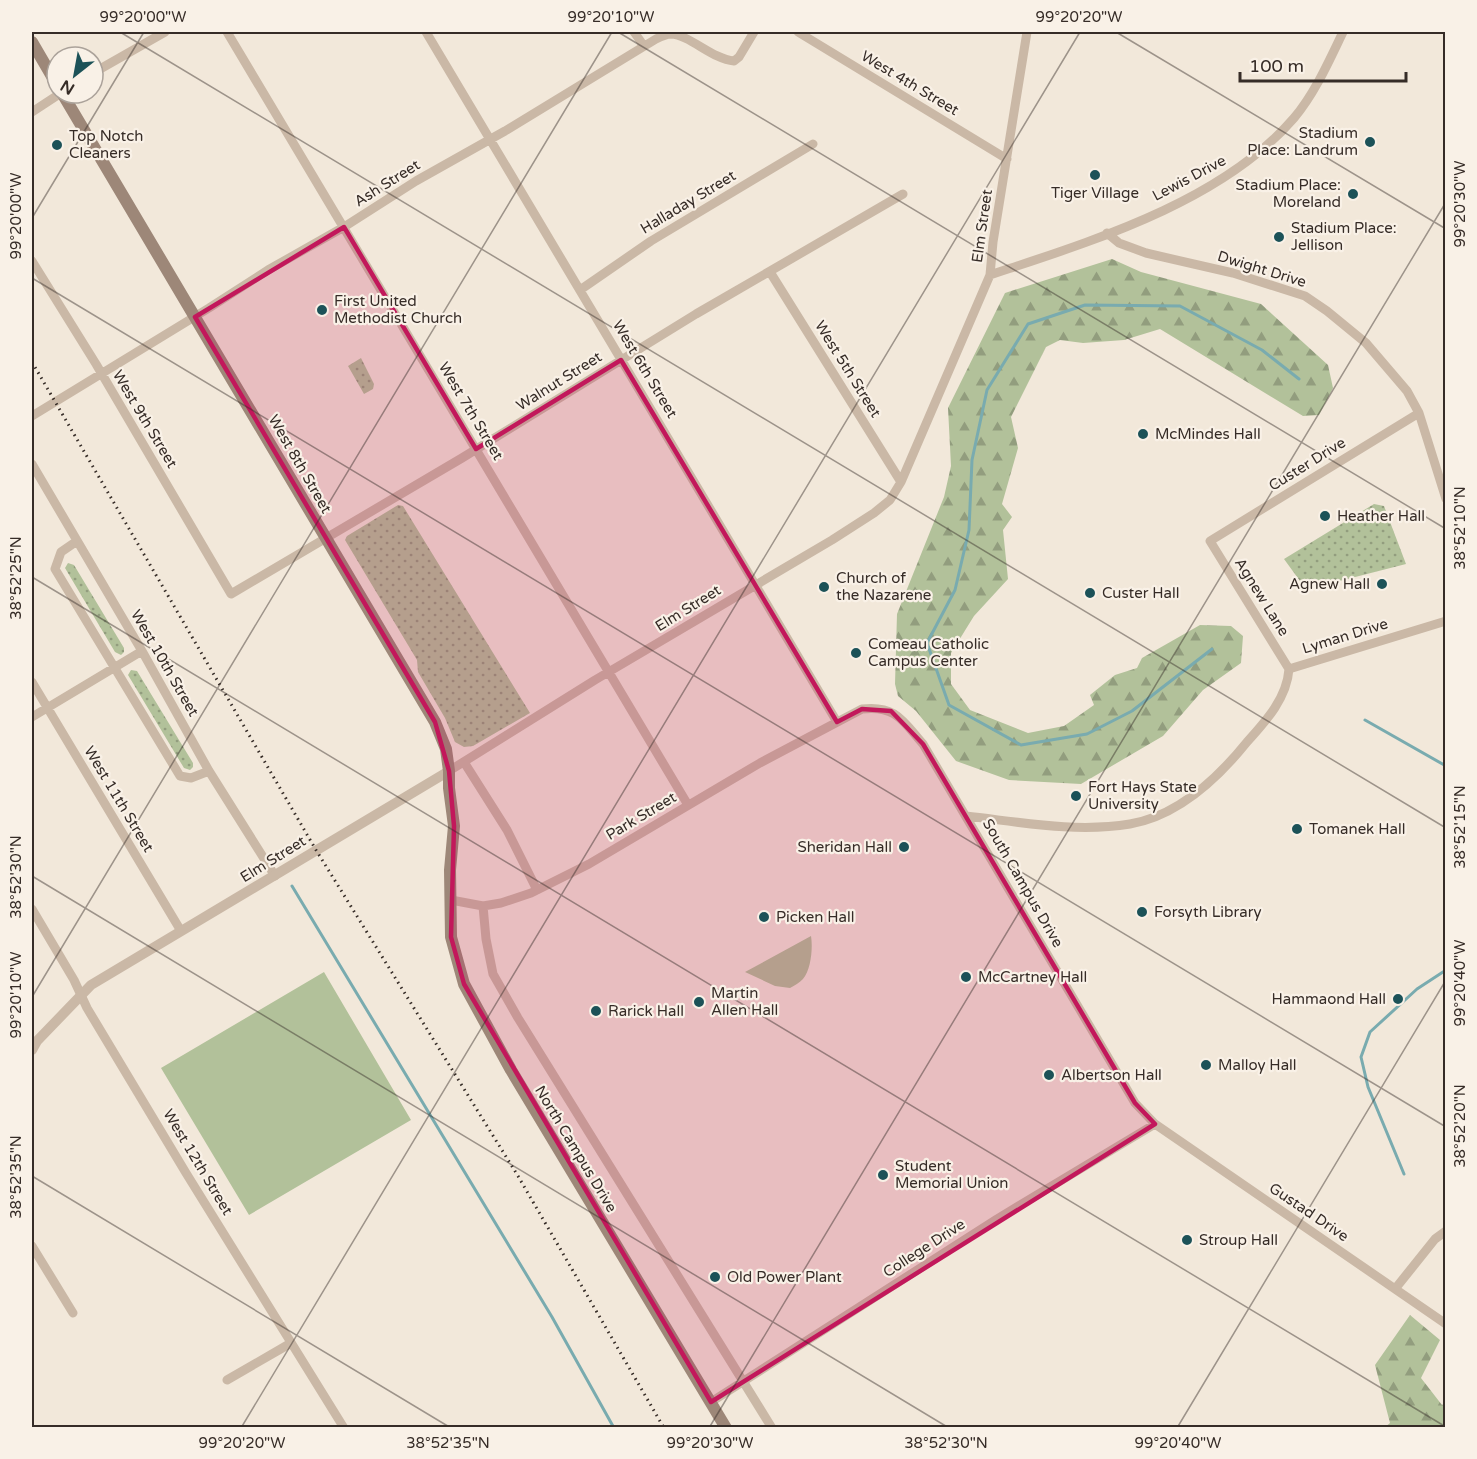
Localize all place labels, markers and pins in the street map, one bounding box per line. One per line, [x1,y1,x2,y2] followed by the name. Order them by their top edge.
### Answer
[1247,124,1358,159] place label: Stadium Place: Landrum
[69,127,143,162] place label: Top Notch Cleaners
[1363,135,1377,149] marker: Stadium Place: Landrum
[50,138,64,152] marker: Top Notch Cleaners
[1088,168,1102,182] marker: Tiger Village
[1235,176,1341,211] place label: Stadium Place: Moreland
[1051,184,1139,202] place label: Tiger Village
[1346,187,1360,201] marker: Stadium Place: Moreland
[1291,219,1397,254] place label: Stadium Place: Jellison
[1272,230,1286,244] marker: Stadium Place: Jellison
[334,292,462,327] place label: First United Methodist Church
[315,303,329,317] marker: First United Methodist Church
[1155,425,1261,443] place label: McMindes Hall
[1136,427,1150,441] marker: McMindes Hall
[1337,507,1425,525] place label: Heather Hall
[1318,509,1332,523] marker: Heather Hall
[836,569,931,604] place label: Church of the Nazarene
[1289,575,1370,593] place label: Agnew Hall
[1375,577,1389,591] marker: Agnew Hall
[817,580,831,594] marker: Church of the Nazarene
[1102,584,1180,602] place label: Custer Hall
[1083,586,1097,600] marker: Custer Hall
[868,635,989,670] place label: Comeau Catholic Campus Center
[849,646,863,660] marker: Comeau Catholic Campus Center
[1088,778,1197,813] place label: Fort Hays State University
[1069,789,1083,803] marker: Fort Hays State University
[1309,820,1405,838] place label: Tomanek Hall
[1290,822,1304,836] marker: Tomanek Hall
[798,838,892,856] place label: Sheridan Hall
[897,840,911,854] marker: Sheridan Hall
[1154,903,1261,921] place label: Forsyth Library
[1135,905,1149,919] marker: Forsyth Library
[776,908,854,926] place label: Picken Hall
[757,910,771,924] marker: Picken Hall
[978,968,1087,986] place label: McCartney Hall
[959,970,973,984] marker: McCartney Hall
[711,984,778,1019] place label: Martin Allen Hall
[1271,990,1386,1008] place label: Hammaond Hall
[1391,992,1405,1006] marker: Hammaond Hall
[692,995,706,1009] marker: Martin Allen Hall
[608,1002,684,1020] place label: Rarick Hall
[589,1004,603,1018] marker: Rarick Hall
[1218,1056,1297,1074] place label: Malloy Hall
[1199,1058,1213,1072] marker: Malloy Hall
[1061,1066,1162,1084] place label: Albertson Hall
[1042,1068,1056,1082] marker: Albertson Hall
[895,1157,1008,1192] place label: Student Memorial Union
[876,1168,890,1182] marker: Student Memorial Union
[1199,1231,1278,1249] place label: Stroup Hall
[1180,1233,1194,1247] marker: Stroup Hall
[727,1268,842,1286] place label: Old Power Plant
[708,1270,722,1284] marker: Old Power Plant

